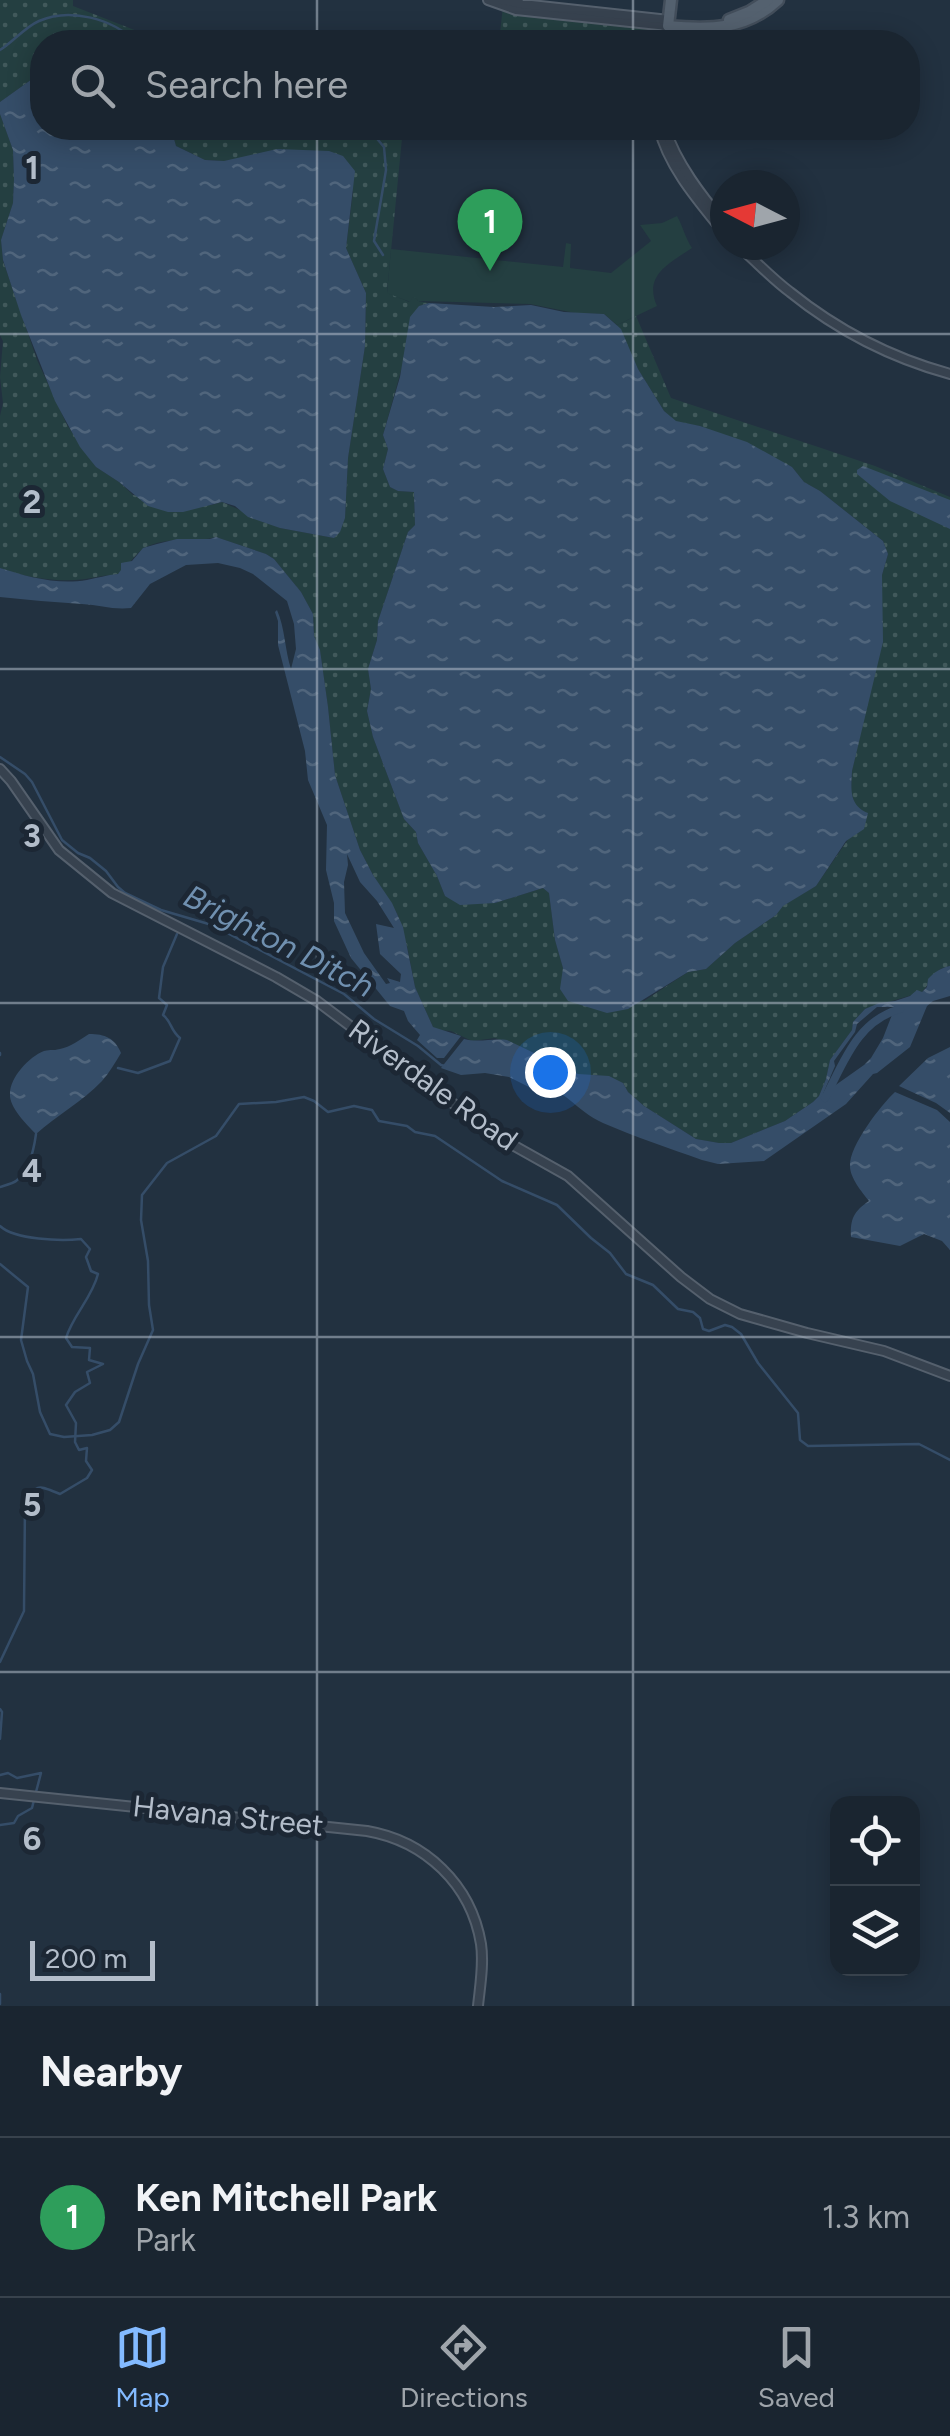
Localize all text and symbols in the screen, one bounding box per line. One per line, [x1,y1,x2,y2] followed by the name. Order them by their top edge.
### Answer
[30,30,920,140] search box
[65,58,120,113] icon: search
[145,62,348,108] text: Search here
[25,149,39,187] text: 1
[710,170,800,260] north arrow
[458,188,522,271] pin: 1
[23,483,41,521] text: 2
[23,817,41,855] text: 3
[178,877,380,1005] water label: Brighton Ditch
[342,1011,525,1158] street label: Riverdale Road
[525,1047,576,1098] your location
[22,1152,42,1190] text: 4
[23,1486,41,1524] text: 5
[131,1787,325,1844] street label: Havana Street
[830,1796,920,1976] map controls
[830,1796,920,1886] button: locate
[23,1820,41,1858] text: 6
[830,1886,920,1976] button: layers
[30,1936,155,1980] scale bar
[45,1941,127,1975] text: 200 m
[40,2046,182,2097] text: Nearby
[135,2175,437,2221] text: Ken Mitchell Park
[66,2198,79,2236] text: 1
[822,2198,910,2236] text: 1.3 km
[135,2221,196,2259] text: Park
[115,2320,170,2414] tab: Map
[400,2320,528,2414] tab: Directions
[758,2320,835,2414] tab: Saved

